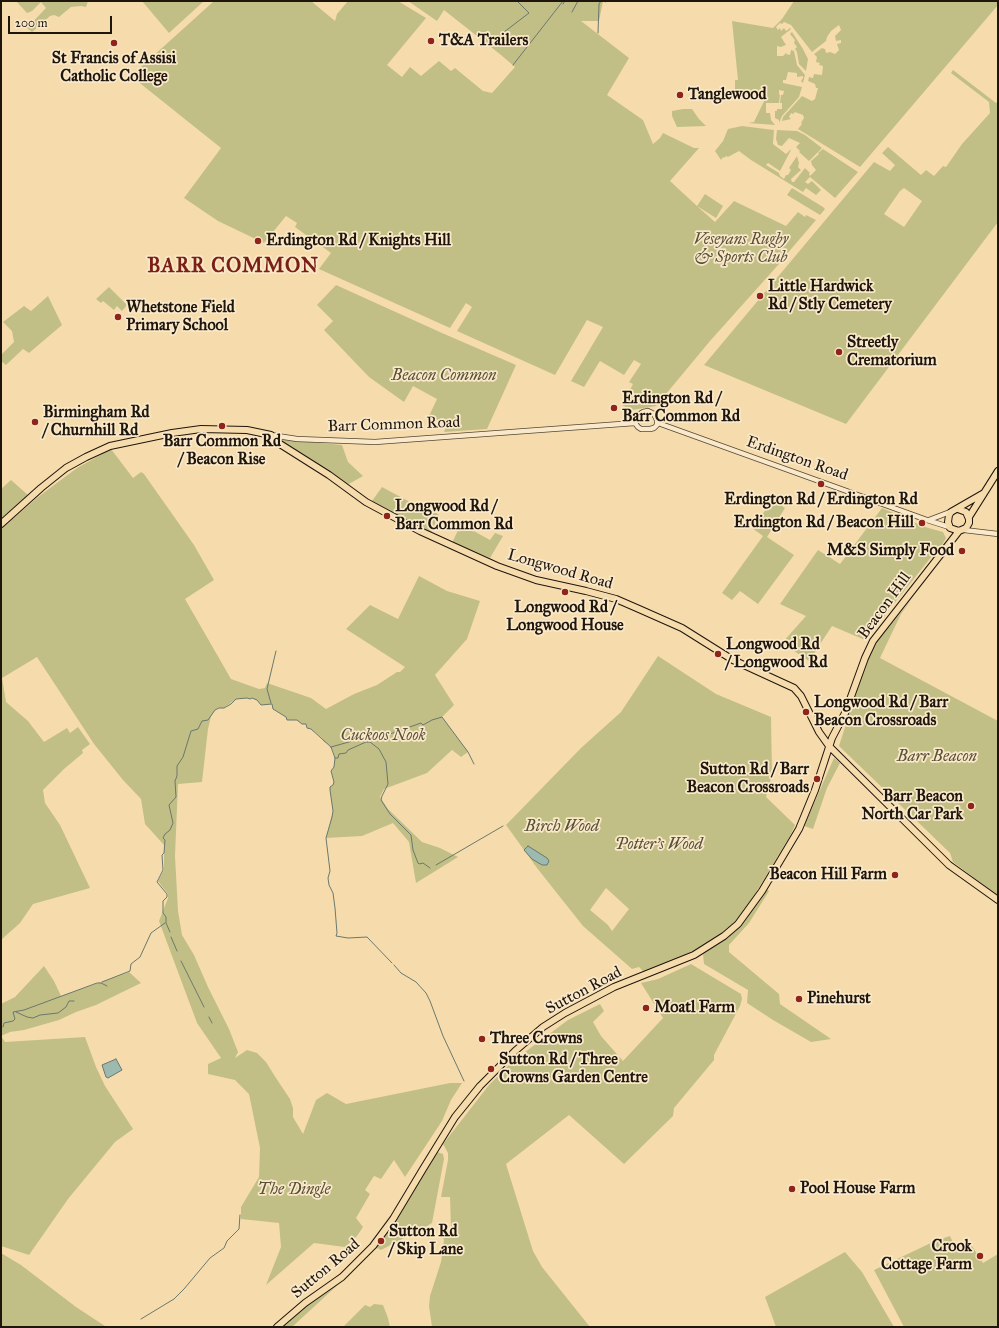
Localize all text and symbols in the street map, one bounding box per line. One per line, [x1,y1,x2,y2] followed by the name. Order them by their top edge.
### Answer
[10,8,114,34] scale bar
[15,16,48,30] text: 200 m
[439,31,528,51] place label: T&A Trailers
[426,36,436,46] marker: T&A Trailers
[109,38,119,48] marker: St Francis of Assisi Catholic College
[52,49,176,87] place label: St Francis of Assisi Catholic College
[688,85,767,105] place label: Tanglewood
[675,90,685,100] marker: Tanglewood
[694,230,788,268] park label: Veseyans Rugby & Sports Club
[266,231,451,251] place label: Erdington Rd / Knights Hill
[253,236,263,246] marker: Erdington Rd / Knights Hill
[147,255,319,279] district label: BARR COMMON
[768,277,892,315] place label: Little Hardwick Rd / Stly Cemetery
[755,291,765,301] marker: Little Hardwick Rd / Stly Cemetery
[126,298,235,336] place label: Whetstone Field Primary School
[113,312,123,322] marker: Whetstone Field Primary School
[847,333,937,371] place label: Streetly Crematorium
[834,347,844,357] marker: Streetly Crematorium
[392,366,496,386] park label: Beacon Common
[622,389,740,427] place label: Erdington Rd / Barr Common Rd
[43,403,150,441] place label: Birmingham Rd / Churnhill Rd
[609,403,619,413] marker: Erdington Rd / Barr Common Rd
[327,413,461,437] street label: Barr Common Road
[30,417,40,427] marker: Birmingham Rd / Churnhill Rd
[217,421,227,431] marker: Barr Common Rd / Beacon Rise
[163,432,281,470] place label: Barr Common Rd / Beacon Rise
[744,433,850,485] street label: Erdington Road
[816,479,826,489] marker: Erdington Rd / Erdington Rd
[724,490,918,510] place label: Erdington Rd / Erdington Rd
[395,497,513,535] place label: Longwood Rd / Barr Common Rd
[382,511,392,521] marker: Longwood Rd / Barr Common Rd
[734,513,914,533] place label: Erdington Rd / Beacon Hill
[917,518,927,528] marker: Erdington Rd / Beacon Hill
[827,541,954,561] place label: M&S Simply Food
[505,546,615,594] street label: Longwood Road
[957,546,967,556] marker: M&S Simply Food
[854,569,916,643] street label: Beacon Hill
[560,587,570,597] marker: Longwood Rd / Longwood House
[506,598,624,636] place label: Longwood Rd / Longwood House
[726,635,828,673] place label: Longwood Rd / Longwood Rd
[713,649,723,659] marker: Longwood Rd / Longwood Rd
[814,693,948,731] place label: Longwood Rd / Barr Beacon Crossroads
[801,707,811,717] marker: Longwood Rd / Barr Beacon Crossroads
[340,726,426,746] park label: Cuckoos Nook
[897,747,977,767] park label: Barr Beacon
[687,760,809,798] place label: Sutton Rd / Barr Beacon Crossroads
[812,774,822,784] marker: Sutton Rd / Barr Beacon Crossroads
[862,787,963,825] place label: Barr Beacon North Car Park
[966,801,976,811] marker: Barr Beacon North Car Park
[525,817,599,837] park label: Birch Wood
[615,835,703,855] park label: Potter's Wood
[769,865,887,885] place label: Beacon Hill Farm
[890,870,900,880] marker: Beacon Hill Farm
[543,963,625,1019] street label: Sutton Road
[807,989,871,1009] place label: Pinehurst
[794,994,804,1004] marker: Pinehurst
[654,998,735,1018] place label: Moatl Farm
[641,1003,651,1013] marker: Moatl Farm
[490,1029,582,1049] place label: Three Crowns
[477,1034,487,1044] marker: Three Crowns
[499,1050,648,1088] place label: Sutton Rd / Three Crowns Garden Centre
[486,1064,496,1074] marker: Sutton Rd / Three Crowns Garden Centre
[800,1179,915,1199] place label: Pool House Farm
[258,1180,330,1200] park label: The Dingle
[787,1184,797,1194] marker: Pool House Farm
[389,1222,463,1260] place label: Sutton Rd / Skip Lane
[288,1235,364,1303] street label: Sutton Road
[376,1236,386,1246] marker: Sutton Rd / Skip Lane
[881,1237,972,1275] place label: Crook Cottage Farm
[975,1251,985,1261] marker: Crook Cottage Farm

